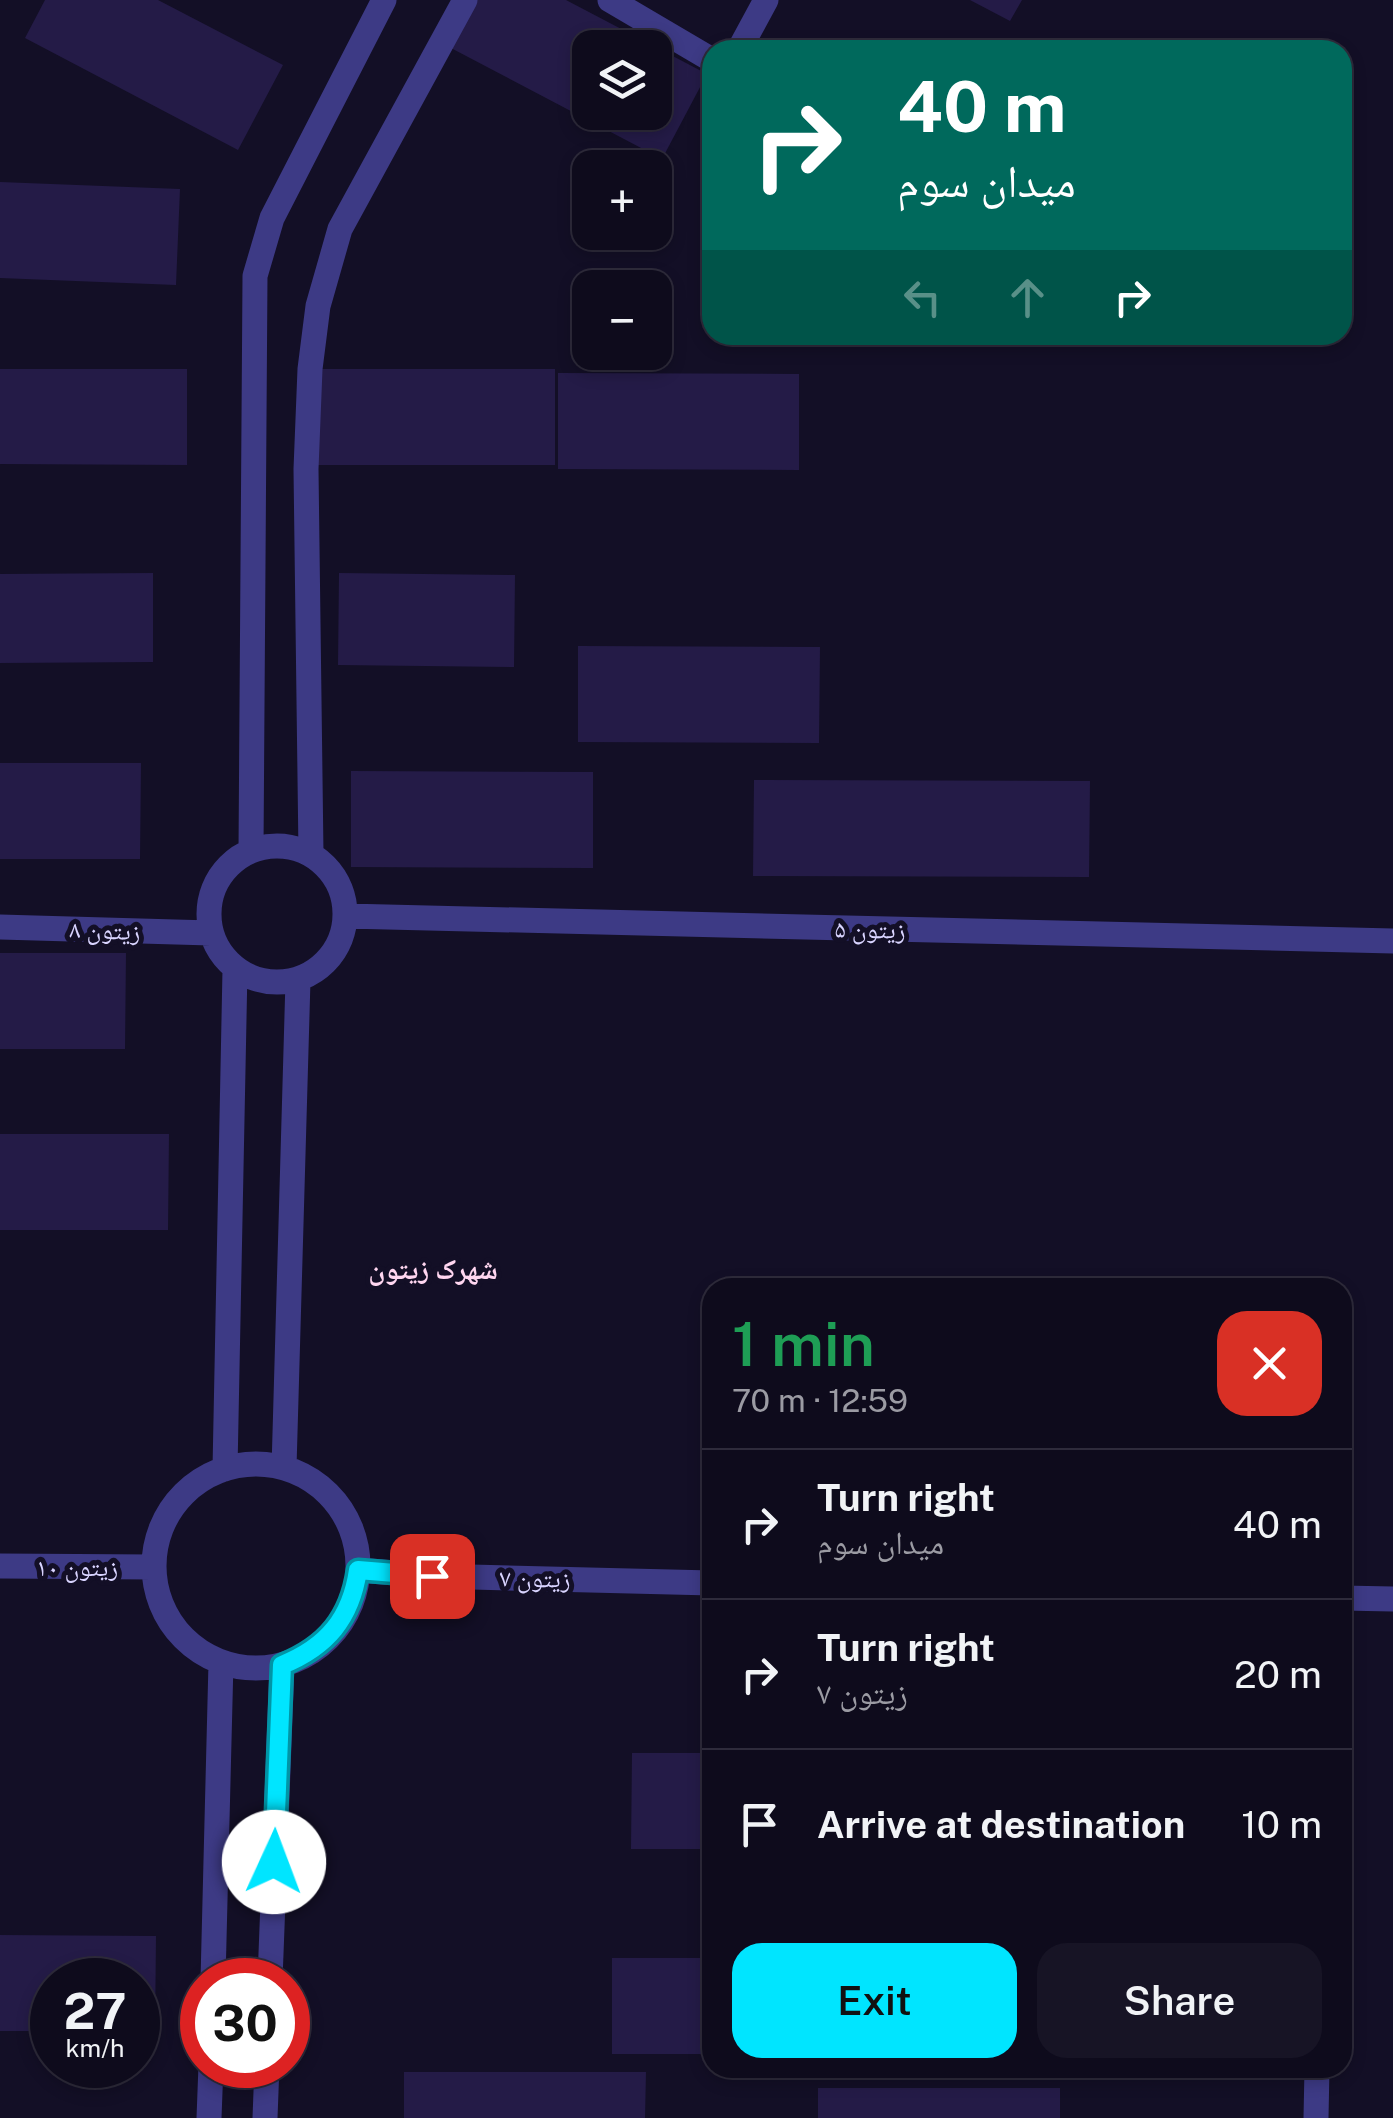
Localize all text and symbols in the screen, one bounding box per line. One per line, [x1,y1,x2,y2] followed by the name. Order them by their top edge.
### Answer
[572,30,672,370] map controls
[572,30,672,130] button: layers
[897,65,1067,148] text: 40 m
[732,80,862,210] icon: right
[572,150,672,250] button: +
[897,154,1076,207] text: میدان سوم
[572,270,672,370] button: −
[895,270,950,325] icon: left
[1000,270,1055,325] icon: ahead
[1105,270,1160,325] icon: right
[834,913,906,946] street label: زیتون ۵
[69,914,141,947] street label: زیتون ۸
[368,1252,498,1286] district label: شهرک زیتون
[732,1309,875,1380] text: 1 min
[1217,1311,1322,1416] button: close
[732,1382,908,1419] text: 70 m · 12:59
[817,1475,995,1520] text: Turn right
[732,1497,787,1552] icon: right
[1233,1502,1322,1547] text: 40 m
[817,1524,944,1561] text: میدان سوم
[390,1534,475,1619] pin
[405,1549,460,1604] icon: arrive
[36,1552,118,1583] street label: زیتون ۱۰
[499,1562,571,1595] street label: زیتون ۷
[817,1625,995,1670] text: Turn right
[732,1647,787,1702] icon: right
[1234,1652,1322,1697] text: 20 m
[817,1674,908,1711] text: زیتون ۷
[732,1797,787,1852] icon: arrive
[817,1802,1185,1847] text: Arrive at destination
[1241,1802,1322,1847] text: 10 m
[222,1810,326,1914] position arrow
[732,1943,1017,2058] button: Exit
[1037,1943,1322,2058] button: Share
[180,1958,310,2088] speed limit sign: 30
[63,1981,127,2040] text: 27
[66,2033,124,2063] text: km/h

